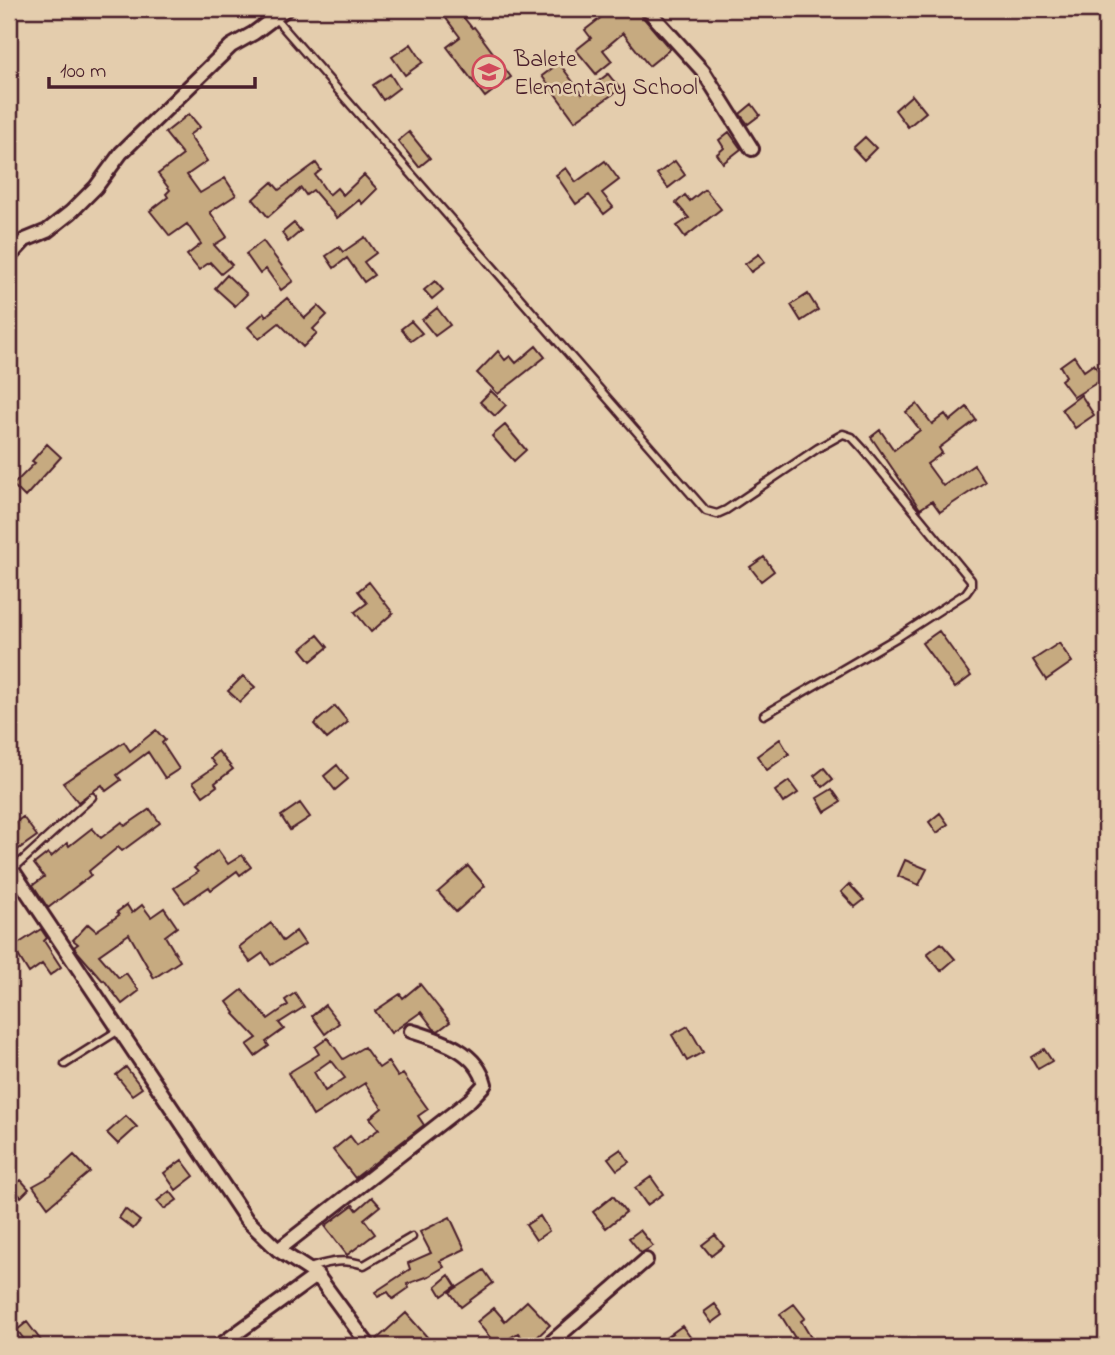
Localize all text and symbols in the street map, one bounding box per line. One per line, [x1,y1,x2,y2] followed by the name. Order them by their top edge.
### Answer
[513,43,698,107] place label: Balete Elementary School
[49,46,256,90] scale bar
[470,53,508,91] school or university icon: Balete Elementary School
[60,57,106,87] text: 100 m

